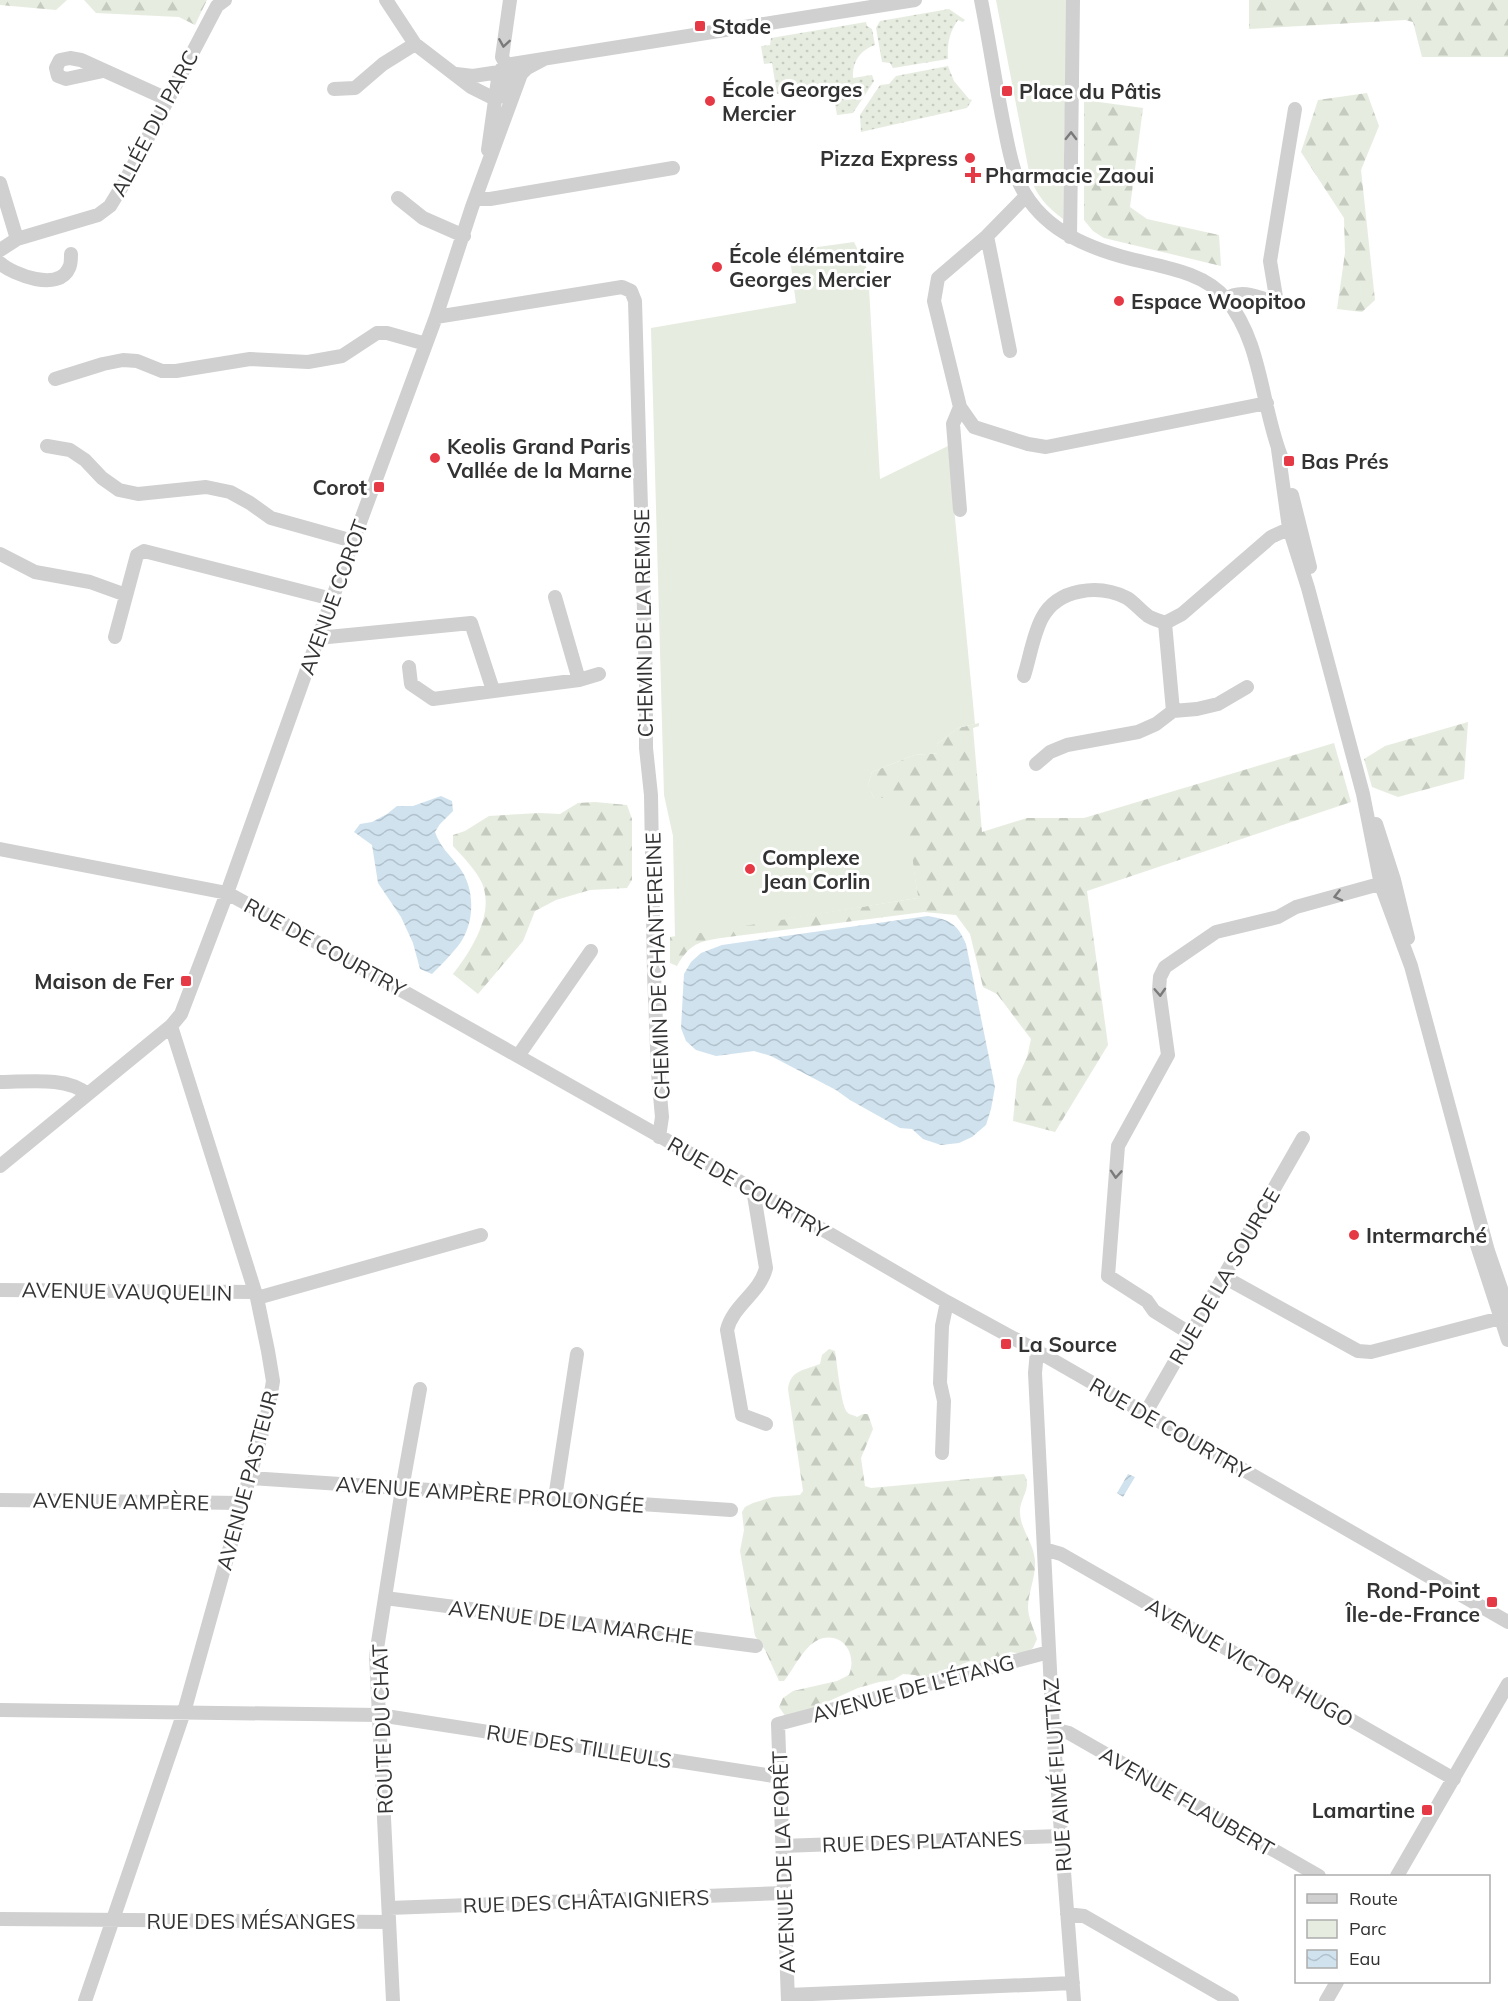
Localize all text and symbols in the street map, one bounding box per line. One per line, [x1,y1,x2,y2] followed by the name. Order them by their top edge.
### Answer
[712,13,771,39] place label: Stade
[693,19,707,33] marker: Stade
[498,37,511,47] one-way arrow
[105,46,203,200] street label: ALLÉE DU PARC
[722,76,863,126] place label: École Georges Mercier
[1019,78,1161,104] place label: Place du Pâtis
[1000,84,1014,98] marker: Place du Pâtis
[703,94,717,108] marker: École Georges Mercier
[1065,132,1077,141] one-way arrow
[820,145,958,171] place label: Pizza Express
[963,151,977,165] marker: Pizza Express
[985,162,1154,188] place label: Pharmacie Zaoui
[966,168,980,182] marker: Pharmacie Zaoui
[729,242,905,292] place label: École élémentaire Georges Mercier
[710,260,724,274] marker: École élémentaire Georges Mercier
[1131,288,1306,314] place label: Espace Woopitoo
[1112,294,1126,308] marker: Espace Woopitoo
[446,433,632,483] place label: Keolis Grand Paris Vallée de la Marne
[1301,448,1389,474] place label: Bas Prés
[428,451,442,465] marker: Keolis Grand Paris Vallée de la Marne
[1282,454,1296,468] marker: Bas Prés
[313,474,367,500] place label: Corot
[372,480,386,494] marker: Corot
[628,508,658,738] street label: CHEMIN DE LA REMISE
[293,516,373,678] street label: AVENUE COROT
[639,832,675,1100] street label: CHEMIN DE CHANTEREINE
[762,844,871,894] place label: Complexe Jean Corlin
[743,862,757,876] marker: Complexe Jean Corlin
[1333,889,1344,901] one-way arrow
[240,892,411,1002] street label: RUE DE COURTRY
[34,968,175,994] place label: Maison de Fer
[179,974,193,988] marker: Maison de Fer
[1154,988,1167,997] one-way arrow
[663,1131,833,1244] street label: RUE DE COURTRY
[1110,1169,1123,1178] one-way arrow
[1163,1183,1285,1369] street label: RUE DE LA SOURCE
[1366,1222,1487,1248] place label: Intermarché
[1347,1228,1361,1242] marker: Intermarché
[21,1276,233,1306] street label: AVENUE VAUQUELIN
[1018,1331,1117,1357] place label: La Source
[999,1337,1013,1351] marker: La Source
[1085,1372,1255,1485] street label: RUE DE COURTRY
[210,1387,284,1573] street label: AVENUE PASTEUR
[335,1470,645,1518] street label: AVENUE AMPÈRE PROLONGÉE
[33,1486,209,1516] street label: AVENUE AMPÈRE
[1345,1577,1480,1627] place label: Rond-Point Île-de-France
[1142,1592,1358,1732] street label: AVENUE VICTOR HUGO
[447,1594,695,1650] street label: AVENUE DE LA MARCHE
[1485,1595,1499,1609] marker: Rond-Point Île-de-France
[366,1643,398,1814] street label: ROUTE DU CHAT
[809,1648,1017,1728] street label: AVENUE DE L’ÉTANG
[1037,1677,1077,1873] street label: RUE AIMÉ FLUTTAZ
[485,1719,673,1773] street label: RUE DES TILLEULS
[1095,1740,1279,1862] street label: AVENUE FLAUBERT
[766,1750,800,1974] street label: AVENUE DE LA FORÊT
[1312,1797,1415,1823] place label: Lamartine
[1420,1803,1434,1817] marker: Lamartine
[822,1825,1022,1857] street label: RUE DES PLATANES
[1295,1875,1490,1983] legend
[462,1884,710,1918] street label: RUE DES CHÂTAIGNIERS
[1349,1887,1398,1910] text: Route
[147,1908,355,1934] street label: RUE DES MÉSANGES
[1349,1917,1387,1940] text: Parc
[1349,1947,1381,1970] text: Eau

